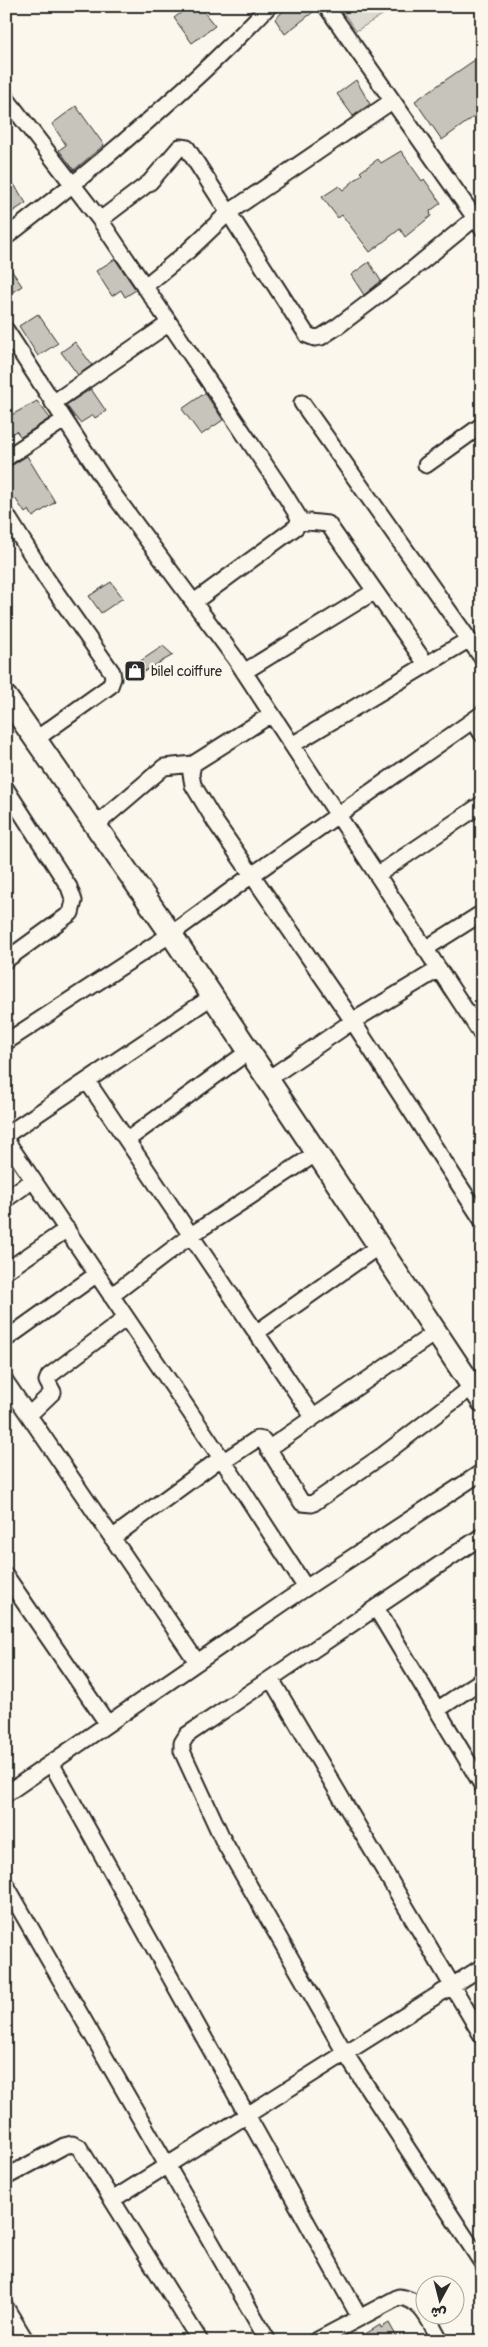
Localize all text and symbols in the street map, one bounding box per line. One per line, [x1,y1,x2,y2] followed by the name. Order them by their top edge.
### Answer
[123,659,147,683] shop icon: bilel coiffure
[151,663,222,680] place label: bilel coiffure
[416,2274,466,2324] north arrow
[430,2303,447,2322] text: ش

